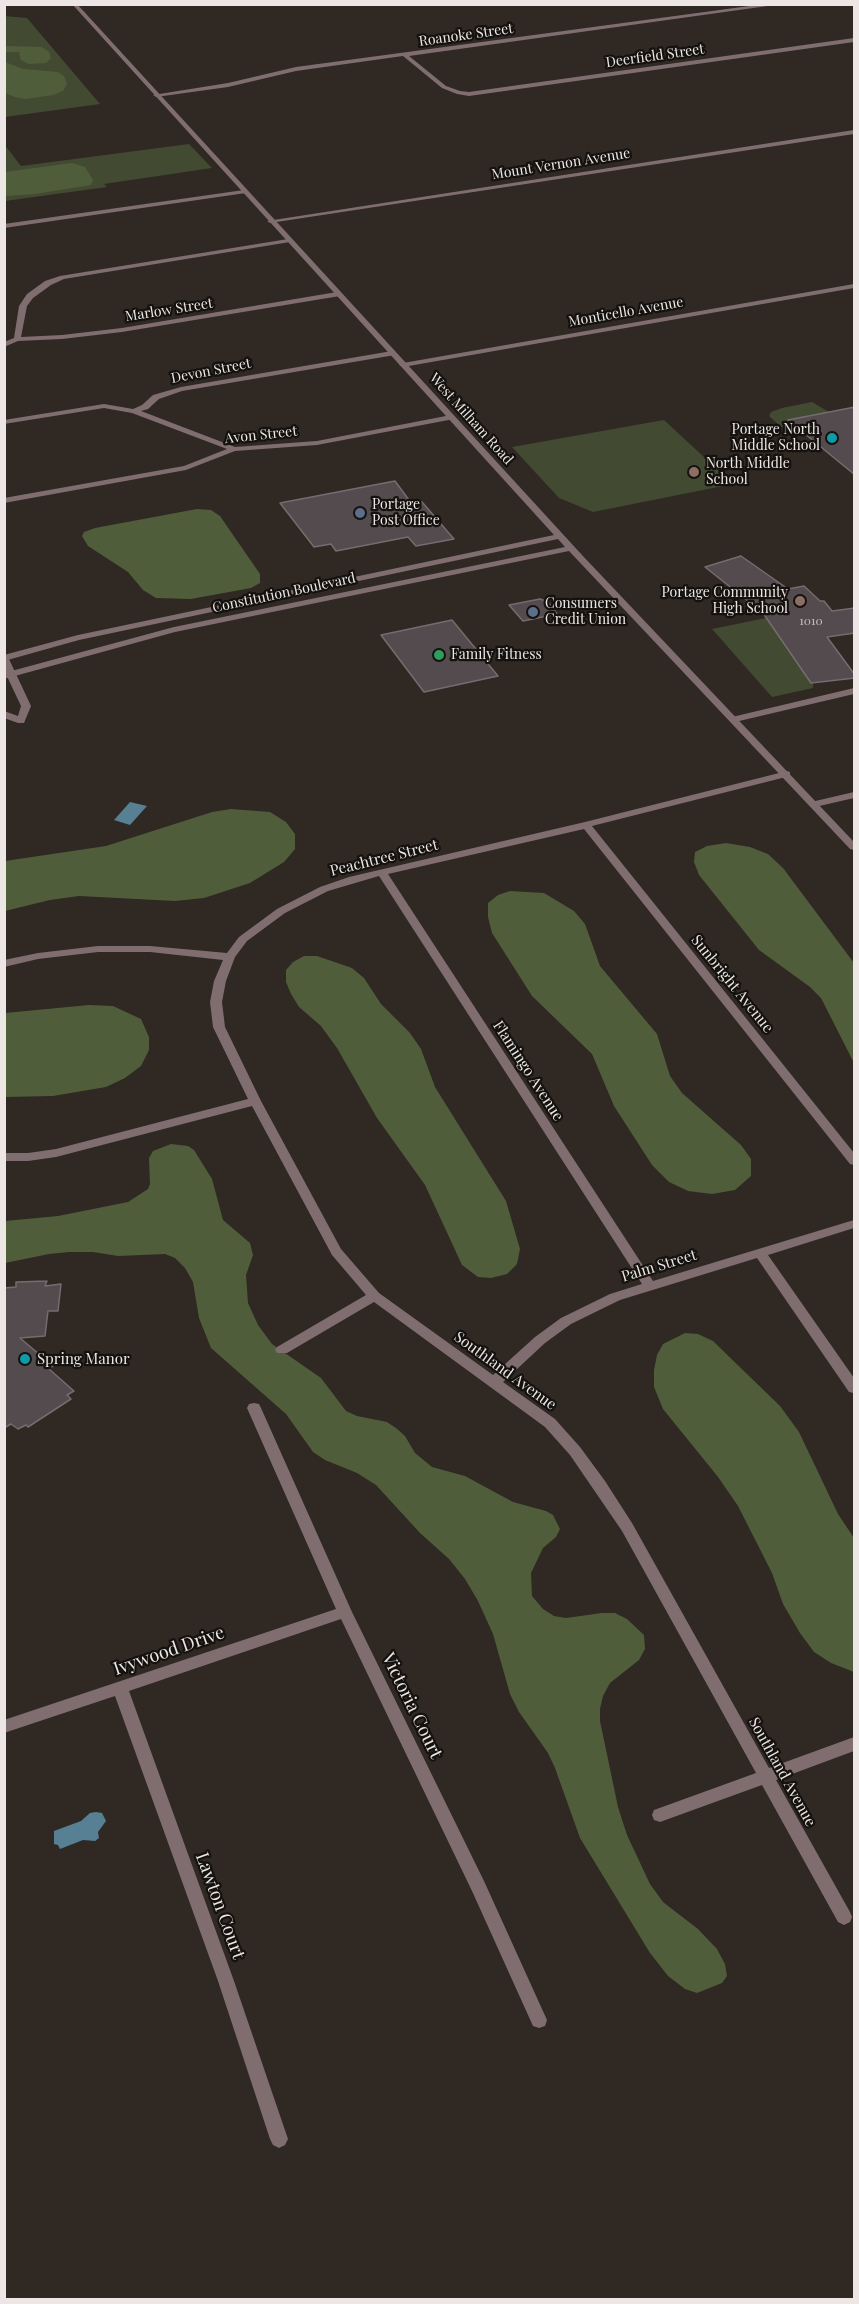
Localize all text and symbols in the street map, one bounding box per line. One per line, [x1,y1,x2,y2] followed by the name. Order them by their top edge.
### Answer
[418,20,514,50] street label: Roanoke Street
[605,41,705,71] street label: Deerfield Street
[491,145,631,183] street label: Mount Vernon Avenue
[567,294,685,330] street label: Monticello Avenue
[124,295,214,325] street label: Marlow Street
[170,355,252,387] street label: Devon Street
[426,370,516,468] street label: West Milham Road
[731,422,820,454] place label: Portage North Middle School
[224,423,298,447] street label: Avon Street
[825,431,839,445] marker: Portage North Middle School
[706,456,790,488] place label: North Middle School
[687,465,701,479] marker: North Middle School
[372,497,440,530] place label: Portage Post Office
[353,506,367,520] marker: Portage Post Office
[211,570,357,616] street label: Constitution Boulevard
[662,585,788,618] place label: Portage Community High School
[793,594,807,608] marker: Portage Community High School
[545,596,626,628] place label: Consumers Credit Union
[526,605,540,619] marker: Consumers Credit Union
[799,614,823,628] house number: 1010
[451,647,542,663] place label: Family Fitness
[432,648,446,662] marker: Family Fitness
[328,836,440,880] street label: Peachtree Street
[687,931,777,1037] street label: Sunbright Avenue
[489,1017,567,1125] street label: Flamingo Avenue
[619,1246,699,1286] street label: Palm Street
[450,1328,560,1414] street label: Southland Avenue
[37,1350,130,1368] place label: Spring Manor
[18,1352,32,1366] marker: Spring Manor
[111,1622,227,1680] street label: Ivywood Drive
[377,1650,447,1762] street label: Victoria Court
[745,1714,819,1830] street label: Southland Avenue
[191,1850,249,1962] street label: Lawton Court

